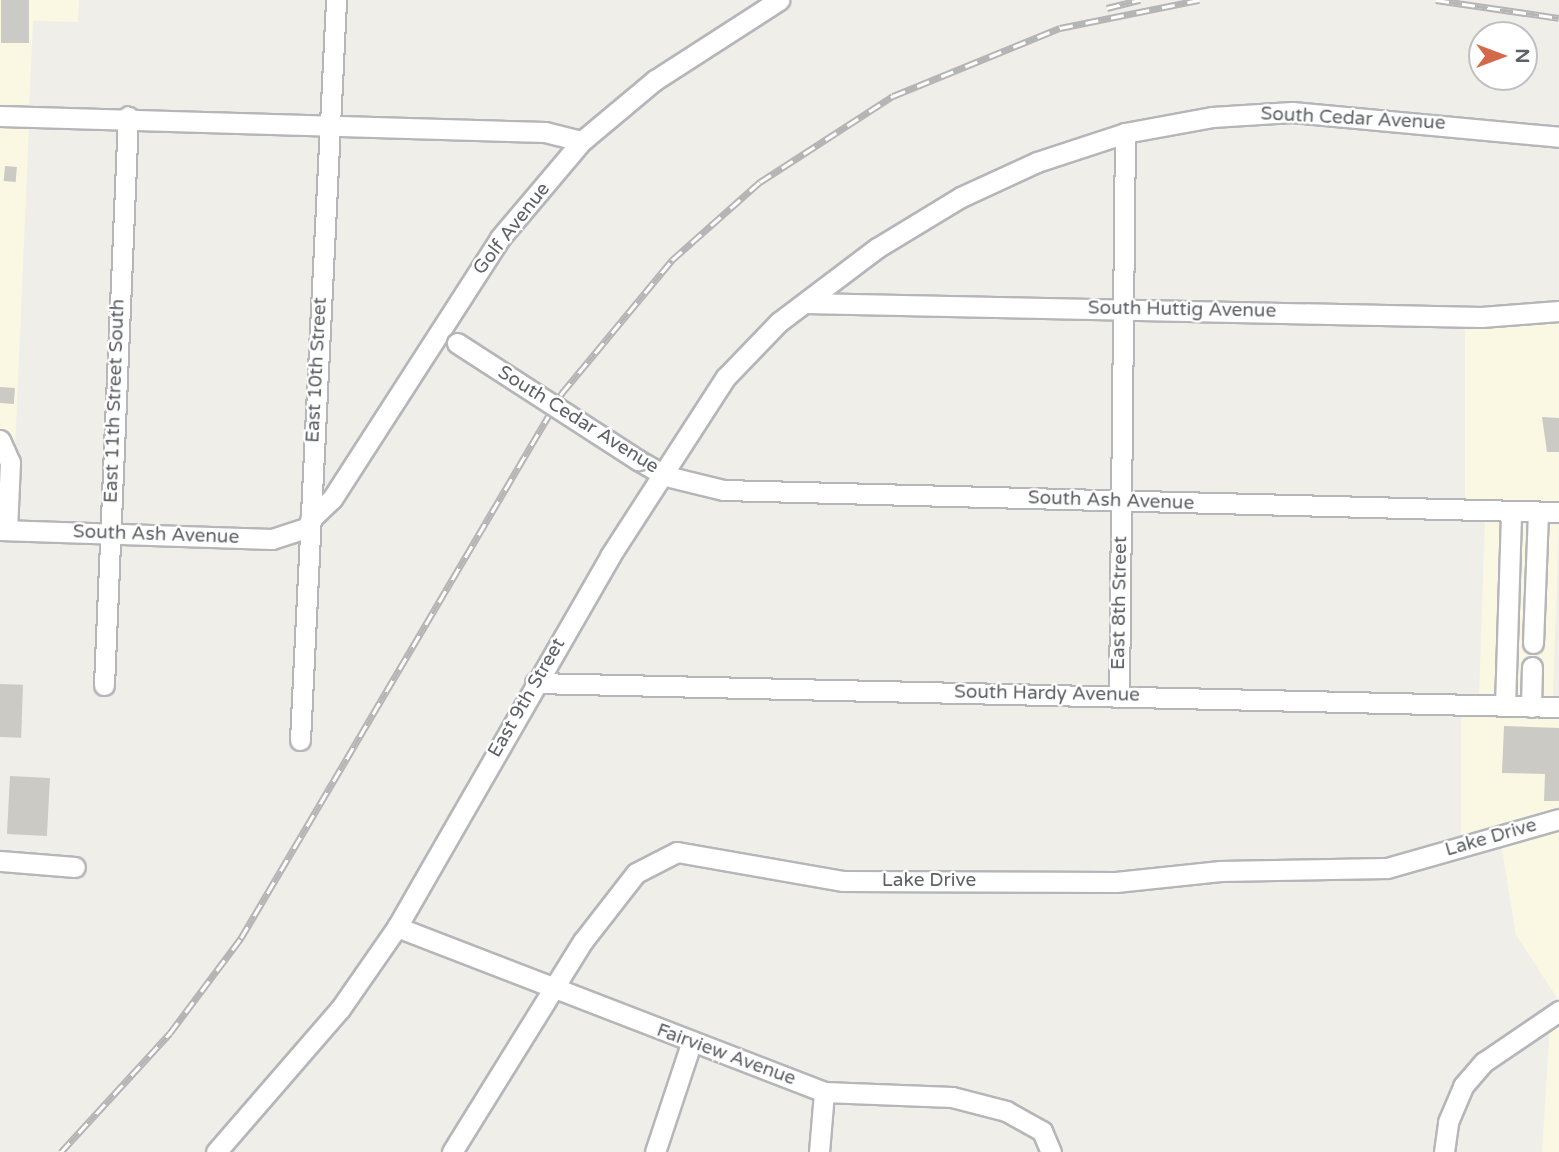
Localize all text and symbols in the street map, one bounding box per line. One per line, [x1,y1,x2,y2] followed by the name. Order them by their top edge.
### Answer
[1468,21,1538,91] north arrow
[1511,48,1533,64] text: N
[1260,103,1446,135] street label: South Cedar Avenue
[469,178,555,280] street label: Golf Avenue
[302,297,332,443] street label: East 10th Street
[1088,297,1276,323] street label: South Huttig Avenue
[100,298,130,504] street label: East 11th Street South
[493,361,663,479] street label: South Cedar Avenue
[1027,487,1195,515] street label: South Ash Avenue
[72,521,240,549] street label: South Ash Avenue
[1107,536,1133,670] street label: East 8th Street
[484,634,570,762] street label: East 9th Street
[954,681,1140,707] street label: South Hardy Avenue
[1443,814,1539,862] street label: Lake Drive
[882,870,976,892] street label: Lake Drive
[653,1019,799,1091] street label: Fairview Avenue

